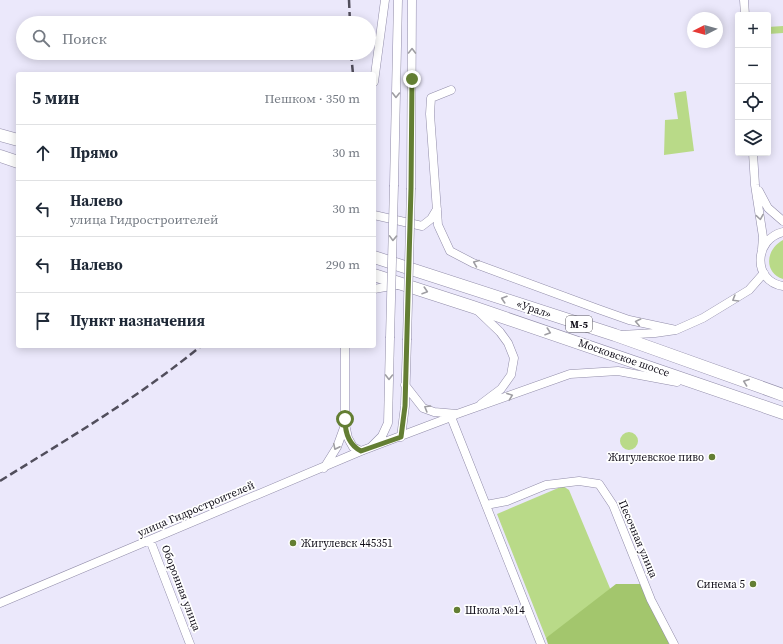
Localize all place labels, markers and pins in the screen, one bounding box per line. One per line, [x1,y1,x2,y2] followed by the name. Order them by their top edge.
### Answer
[608,450,704,465] place label: Жигулевское пиво
[707,452,717,462] marker: Жигулевское пиво
[301,536,393,551] place label: Жигулевск 445351
[288,538,298,548] marker: Жигулевск 445351
[697,577,745,592] place label: Синема 5
[748,579,758,589] marker: Синема 5
[465,603,525,618] place label: Школа №14
[452,605,462,615] marker: Школа №14

